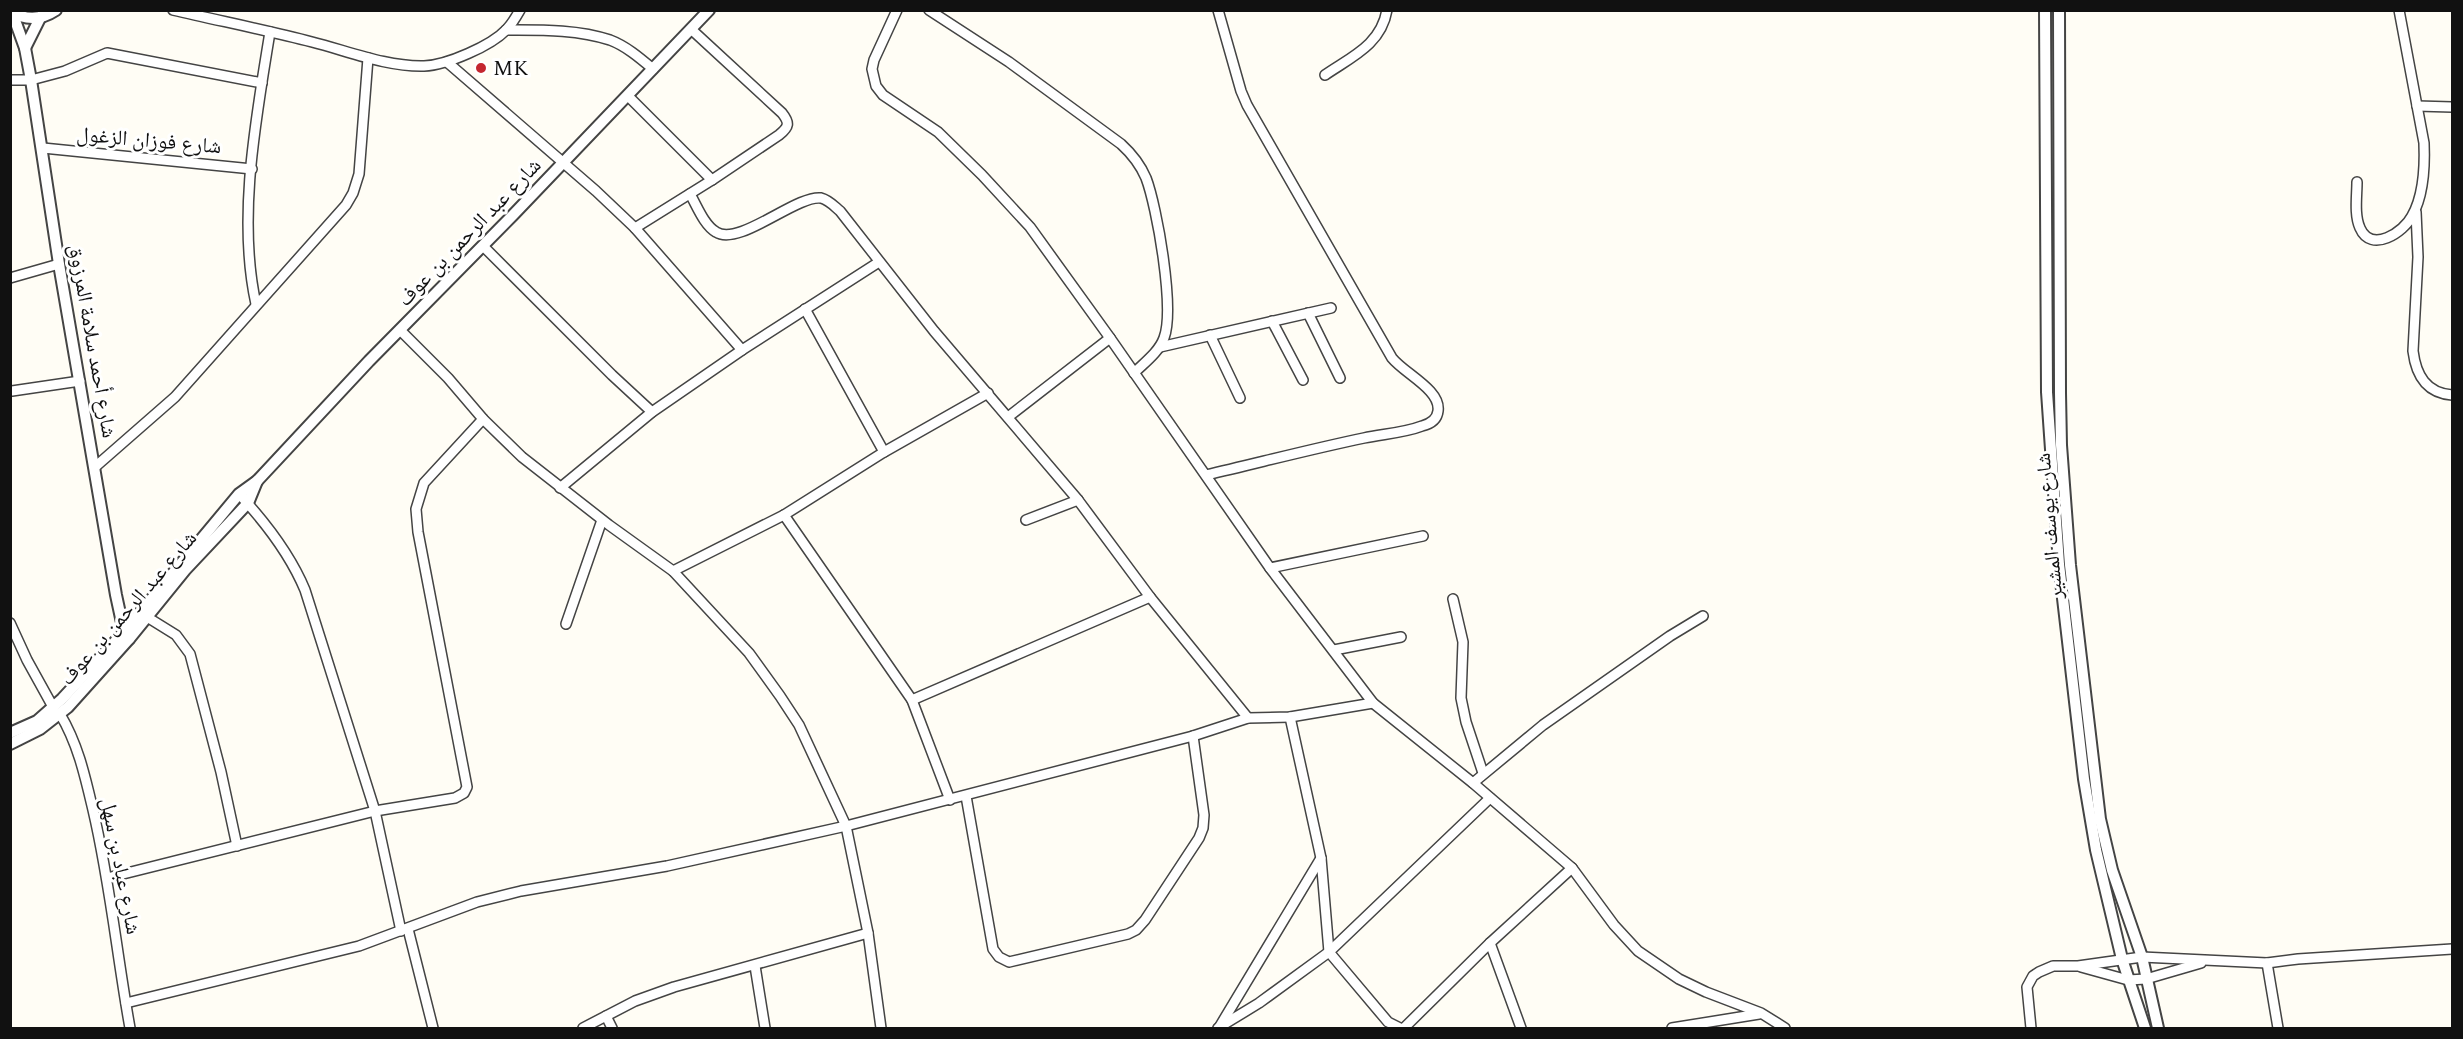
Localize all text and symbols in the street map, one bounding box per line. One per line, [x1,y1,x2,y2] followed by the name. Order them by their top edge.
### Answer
[493,53,528,85] place label: MK
[474,61,488,75] marker: MK
[75,119,223,163] street label: شارع فوزان الزغول
[390,151,549,314] street label: شارع عبد الرحمن بن عوف
[59,242,125,441] street label: شارع أحمد سلامة المرزوق
[2028,452,2072,601] street label: شارع يوسف المشير
[52,524,205,693] street label: شارع عبد الرحمن بن عوف
[91,795,149,937] street label: شارع عباد بن سهل

